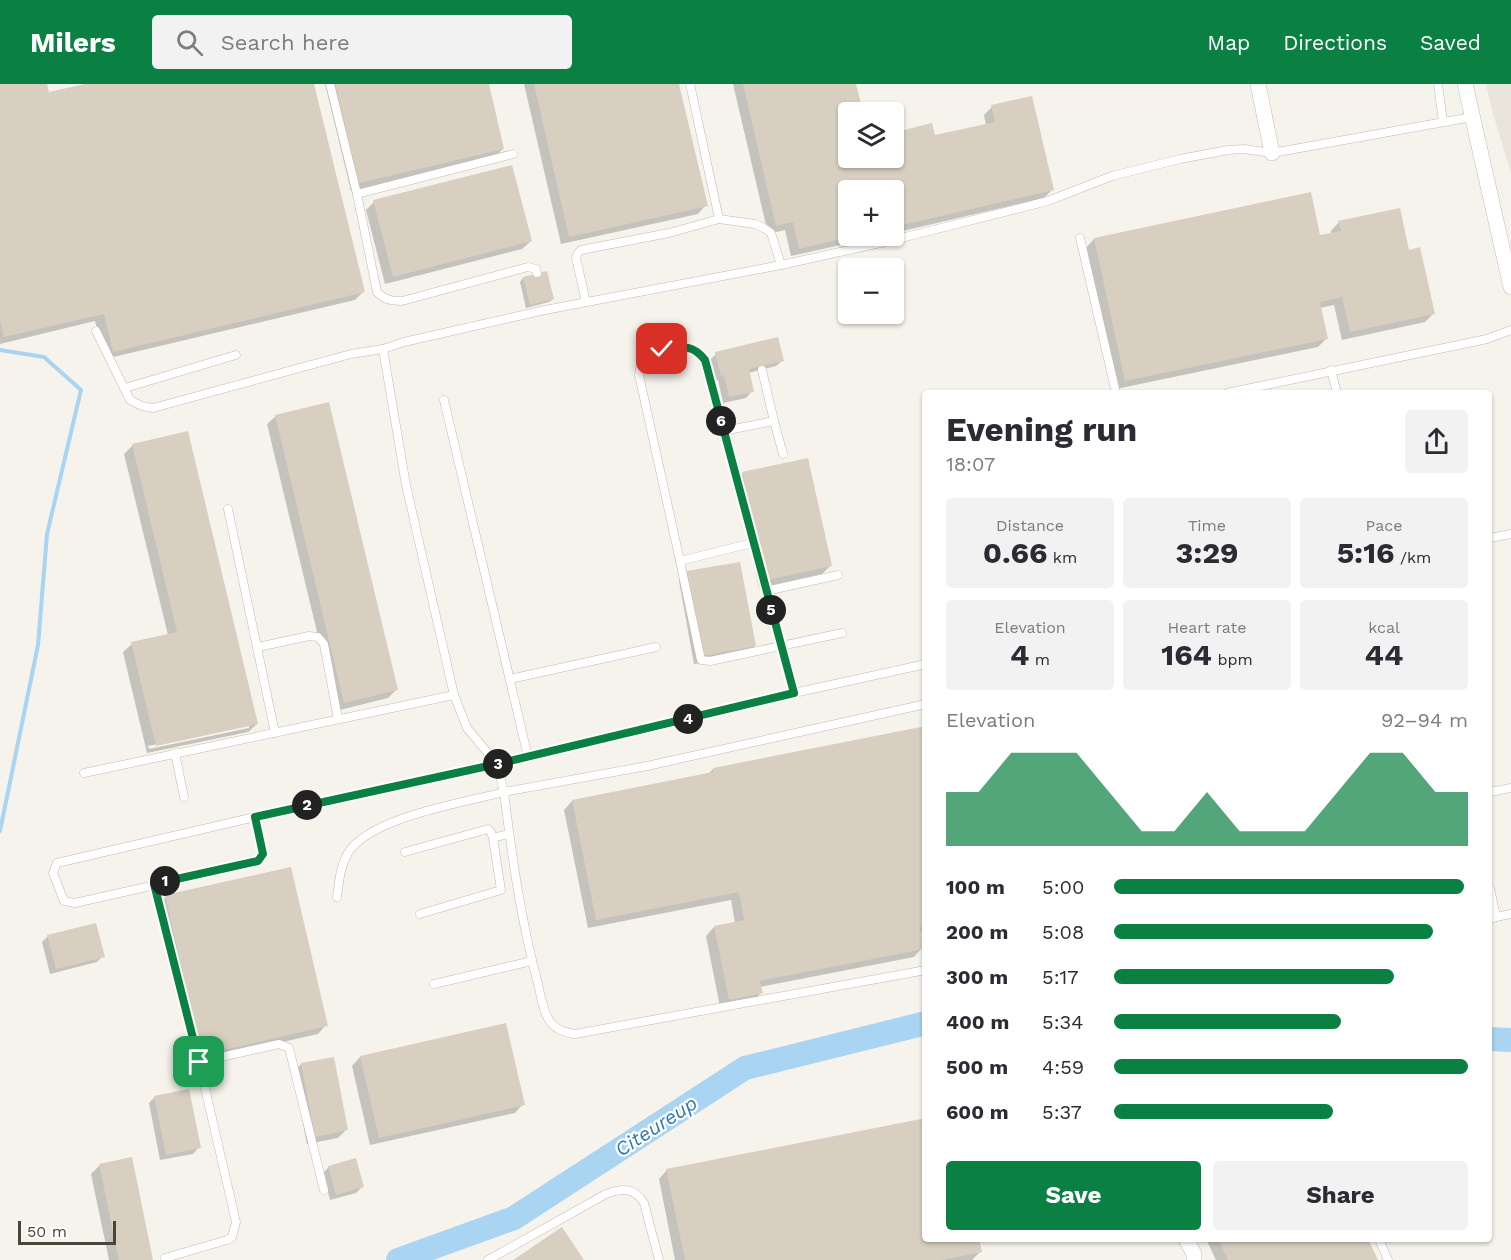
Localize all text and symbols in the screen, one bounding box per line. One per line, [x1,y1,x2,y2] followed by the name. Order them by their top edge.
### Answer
[152,15,572,69] search box
[30,26,116,59] text: Milers
[173,26,206,59] icon: search
[221,30,350,55] text: Search here
[1207,30,1250,55] text: Map
[1283,30,1387,55] text: Directions
[1420,30,1481,55] text: Saved
[838,102,904,324] map controls
[838,102,904,168] button: layers
[838,180,904,246] button: +
[838,258,904,324] button: −
[636,323,687,374] pin
[645,332,678,365] icon: check
[706,406,736,436] pin: 6
[946,410,1137,449] text: Evening run
[1405,410,1468,473] button: share
[716,411,726,430] text: 6
[946,452,995,476] text: 18:07
[996,516,1064,535] text: Distance
[1188,516,1226,535] text: Time
[1365,516,1403,535] text: Pace
[983,535,1047,570] text: 0.66
[1175,535,1239,570] text: 3:29
[1337,535,1395,570] text: 5:16
[1047,548,1077,567] text: km
[1395,548,1431,567] text: /km
[756,595,786,625] pin: 5
[766,600,776,619] text: 5
[994,618,1066,637] text: Elevation
[1167,618,1247,637] text: Heart rate
[1368,618,1400,637] text: kcal
[1010,637,1029,672] text: 4
[1161,637,1212,672] text: 164
[1365,637,1403,672] text: 44
[1029,650,1050,669] text: m
[1212,650,1253,669] text: bpm
[673,704,703,734] pin: 4
[946,708,1035,732] text: Elevation
[1381,708,1468,732] text: 92–94 m
[683,709,693,728] text: 4
[483,749,513,779] pin: 3
[493,754,503,773] text: 3
[292,790,322,820] pin: 2
[302,795,312,814] text: 2
[150,866,180,896] pin: 1
[162,871,168,890] text: 1
[946,875,1005,899] text: 100 m
[1042,875,1084,899] text: 5:00
[946,920,1008,944] text: 200 m
[1042,920,1084,944] text: 5:08
[946,965,1008,989] text: 300 m
[1042,965,1079,989] text: 5:17
[946,1010,1009,1034] text: 400 m
[1042,1010,1083,1034] text: 5:34
[173,1036,224,1087] pin
[182,1045,215,1078] icon: arrive
[946,1055,1008,1079] text: 500 m
[1042,1055,1084,1079] text: 4:59
[610,1091,702,1161] water label: Citeureup
[946,1100,1009,1124] text: 600 m
[1042,1100,1082,1124] text: 5:37
[946,1161,1201,1230] button: Save
[1213,1161,1468,1230] button: Share
[18,1218,116,1246] scale bar
[27,1222,67,1241] text: 50 m

